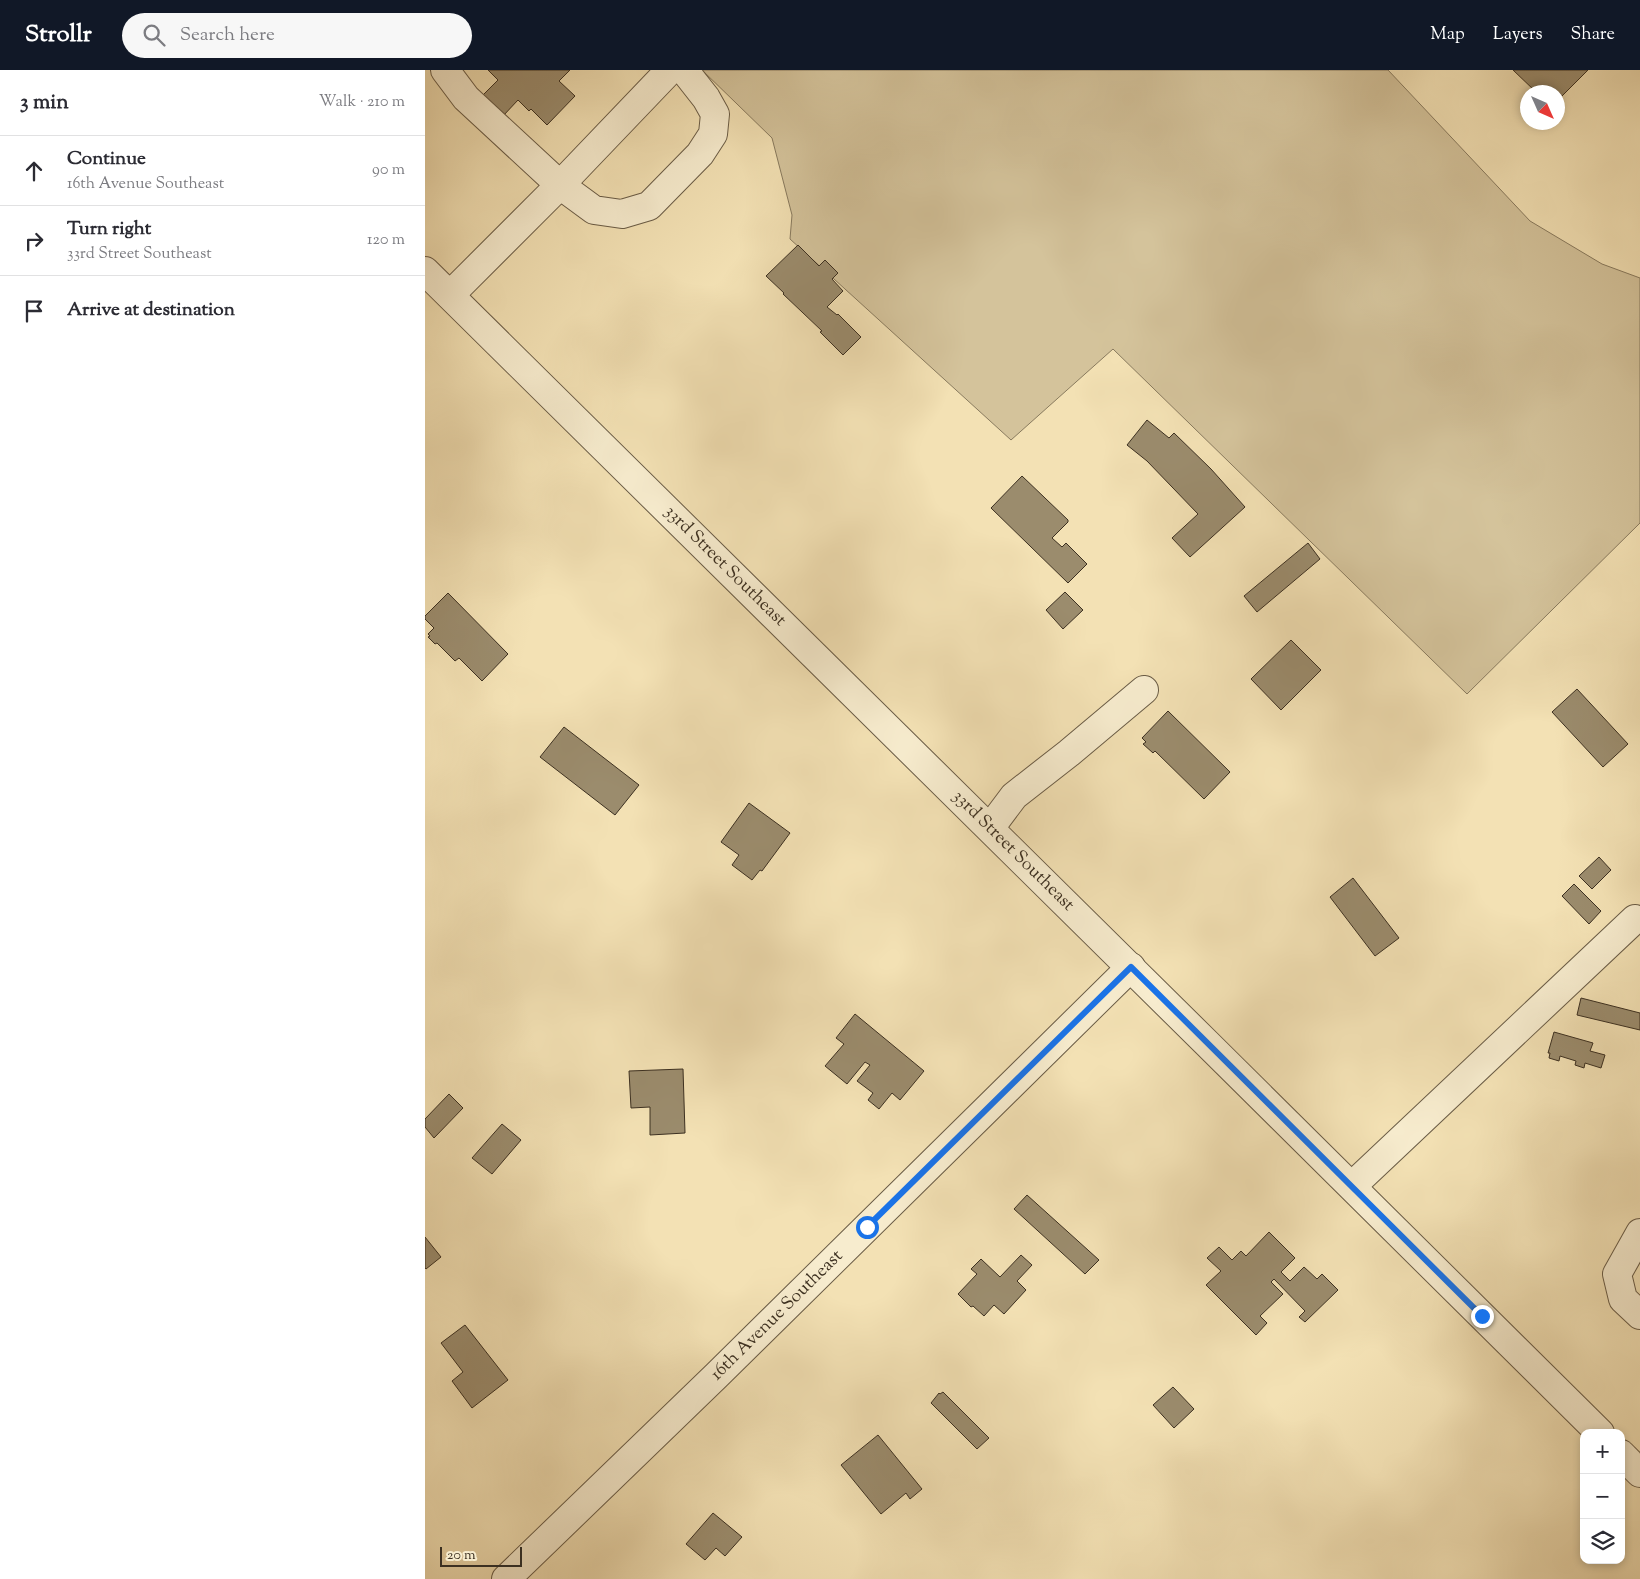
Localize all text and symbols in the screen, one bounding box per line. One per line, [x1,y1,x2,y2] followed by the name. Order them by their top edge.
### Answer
[122,13,472,58] search box
[25,18,92,52] text: Strollr
[140,21,168,49] icon: search
[180,22,275,49] text: Search here
[1430,22,1465,48] text: Map
[1493,22,1543,48] text: Layers
[1571,22,1615,48] text: Share
[1520,85,1565,130] north arrow
[20,88,69,118] text: 3 min
[319,91,405,114] text: Walk · 210 m
[67,146,146,173] text: Continue
[20,157,48,185] icon: ahead
[372,159,405,182] text: 90 m
[67,173,224,196] text: 16th Avenue Southeast
[67,216,151,243] text: Turn right
[20,227,48,255] icon: right
[367,229,405,252] text: 120 m
[67,243,212,266] text: 33rd Street Southeast
[20,297,48,325] icon: arrive
[67,297,235,324] text: Arrive at destination
[658,500,792,633] street label: 33rd Street Southeast
[946,785,1080,918] street label: 33rd Street Southeast
[856,1216,879,1239] route start
[705,1244,849,1387] street label: 16th Avenue Southeast
[1471,1305,1494,1328] route end
[1580,1429,1625,1564] map controls
[1580,1429,1625,1474] button: +
[1580,1474,1625,1519] button: −
[1580,1519,1625,1564] button: layers
[440,1544,523,1567] scale bar
[447,1546,476,1566] text: 20 m

